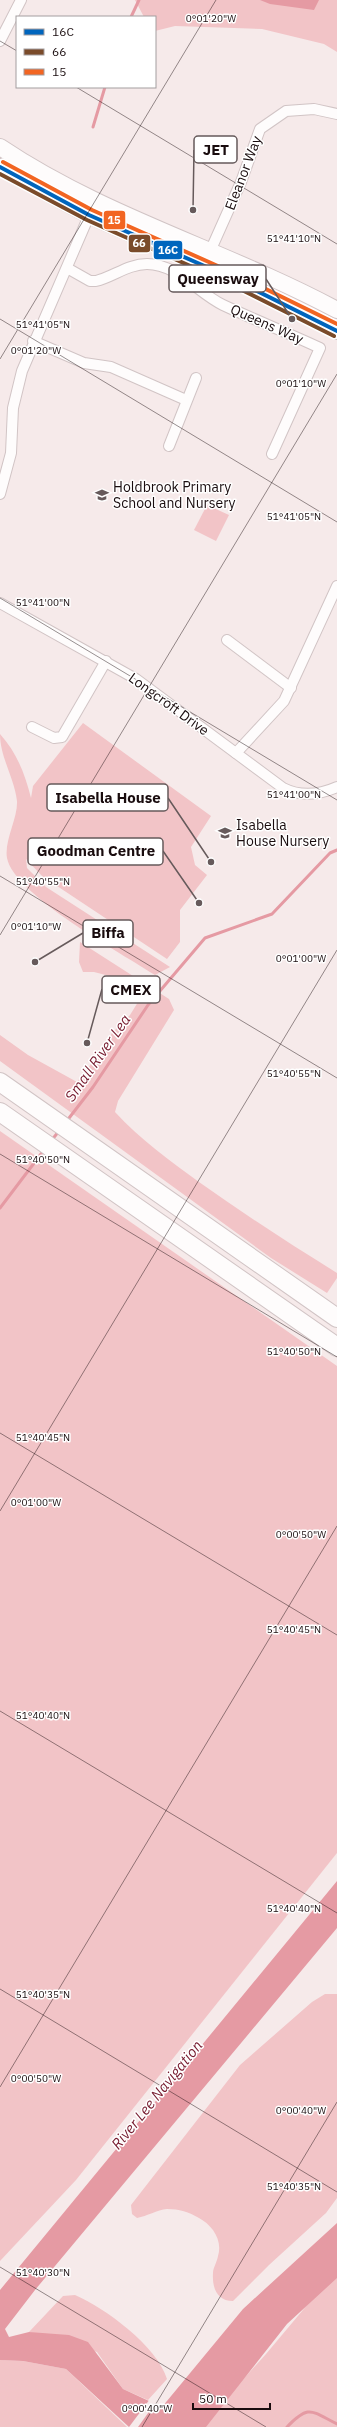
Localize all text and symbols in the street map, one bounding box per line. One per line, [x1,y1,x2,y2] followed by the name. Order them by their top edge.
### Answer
[186,12,236,25] text: 0°01'20"W
[16,16,156,88] legend
[52,24,74,39] text: 16C
[52,44,66,59] text: 66
[52,64,66,79] text: 15
[221,133,265,213] street label: Eleanor Way
[194,136,237,163] callout: JET
[203,140,229,159] text: JET
[103,210,126,230] line badge: 15
[107,213,121,227] text: 15
[267,232,321,245] text: 51°41'10"N
[128,234,151,253] line badge: 66
[132,236,146,250] text: 66
[153,240,183,260] line badge: 16C
[158,243,178,257] text: 16C
[169,265,266,292] callout: Queensway
[177,269,259,288] text: Queensway
[228,300,306,348] street label: Queens Way
[16,318,70,331] text: 51°41'05"N
[11,344,61,357] text: 0°01'20"W
[276,377,326,390] text: 0°01'10"W
[113,478,236,512] place label: Holdbrook Primary School and Nursery
[94,487,110,503] school or university icon: Holdbrook Primary School and Nursery
[267,510,321,523] text: 51°41'05"N
[16,596,70,609] text: 51°41'00"N
[125,669,213,739] street label: Longcroft Drive
[47,784,168,811] callout: Isabella House
[55,788,161,807] text: Isabella House
[267,788,321,801] text: 51°41'00"N
[236,816,329,850] place label: Isabella House Nursery
[217,825,233,841] school or university icon: Isabella House Nursery
[28,838,163,865] callout: Goodman Centre
[37,841,155,860] text: Goodman Centre
[16,875,70,888] text: 51°40'55"N
[11,920,61,933] text: 0°01'10"W
[83,920,133,947] callout: Biffa
[91,923,125,942] text: Biffa
[276,952,326,965] text: 0°01'00"W
[102,976,160,1003] callout: CMEX
[110,980,152,999] text: CMEX
[61,1010,135,1105] water label: Small River Lea
[267,1067,321,1080] text: 51°40'55"N
[16,1153,70,1166] text: 51°40'50"N
[267,1345,321,1358] text: 51°40'50"N
[16,1431,70,1444] text: 51°40'45"N
[11,1496,61,1509] text: 0°01'00"W
[276,1528,326,1541] text: 0°00'50"W
[267,1623,321,1636] text: 51°40'45"N
[16,1709,70,1722] text: 51°40'40"N
[267,1902,321,1915] text: 51°40'40"N
[16,1988,70,2001] text: 51°40'35"N
[107,2036,206,2153] water label: River Lee Navigation
[11,2072,61,2085] text: 0°00'50"W
[276,2104,326,2117] text: 0°00'40"W
[267,2180,321,2193] text: 51°40'35"N
[16,2266,70,2279] text: 51°40'30"N
[193,2385,270,2411] scale bar
[199,2391,227,2406] text: 50 m
[122,2402,172,2415] text: 0°00'40"W

